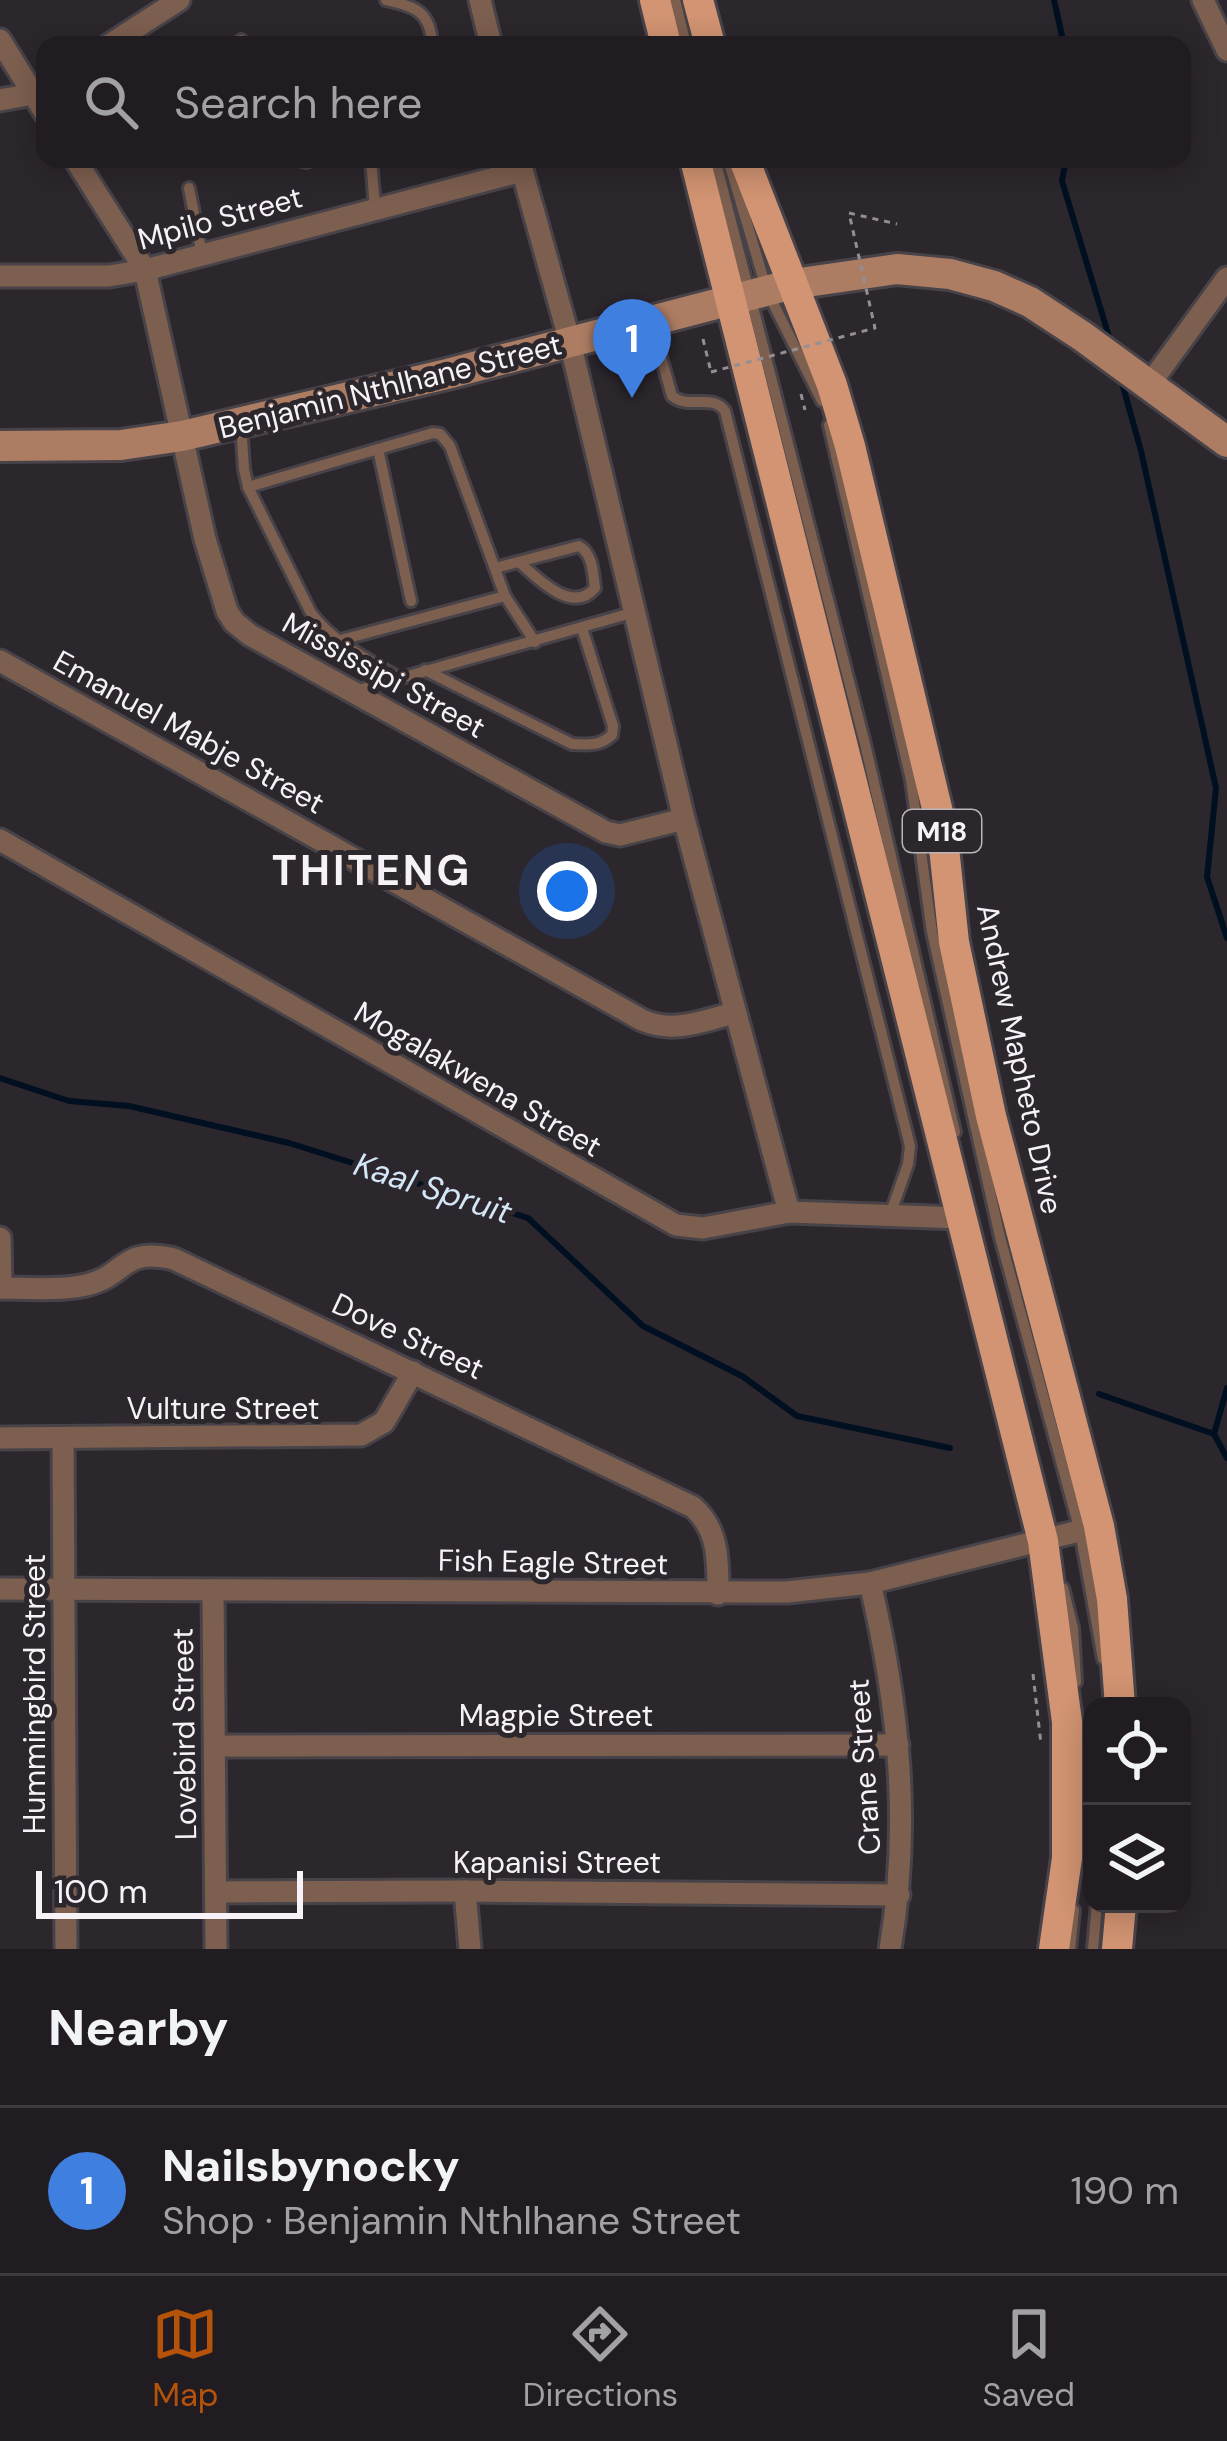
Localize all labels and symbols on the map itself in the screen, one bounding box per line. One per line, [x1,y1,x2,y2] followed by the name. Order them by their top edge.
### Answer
[133,177,307,259] street label: Mpilo Street
[593,299,671,398] pin: 1
[214,324,566,448] street label: Benjamin Nthlhane Street
[276,603,492,747] street label: Mississipi Street
[47,641,331,823] street label: Emanuel Mabje Street
[903,810,981,852] road number: M18
[272,843,472,898] district label: THITENG
[537,861,597,921] your location
[968,900,1072,1218] street label: Andrew Mapheto Drive
[347,992,609,1166] street label: Mogalakwena Street
[349,1142,518,1234] water label: Kaal Spruit
[326,1284,490,1388] street label: Dove Street
[126,1389,320,1428] street label: Vulture Street
[438,1540,668,1584] street label: Fish Eagle Street
[15,1554,54,1834] street label: Hummingbird Street
[163,1627,205,1841] street label: Lovebird Street
[838,1678,890,1856] street label: Crane Street
[459,1696,653,1735] street label: Magpie Street
[453,1843,661,1882] street label: Kapanisi Street
[36,1865,303,1918] scale bar

